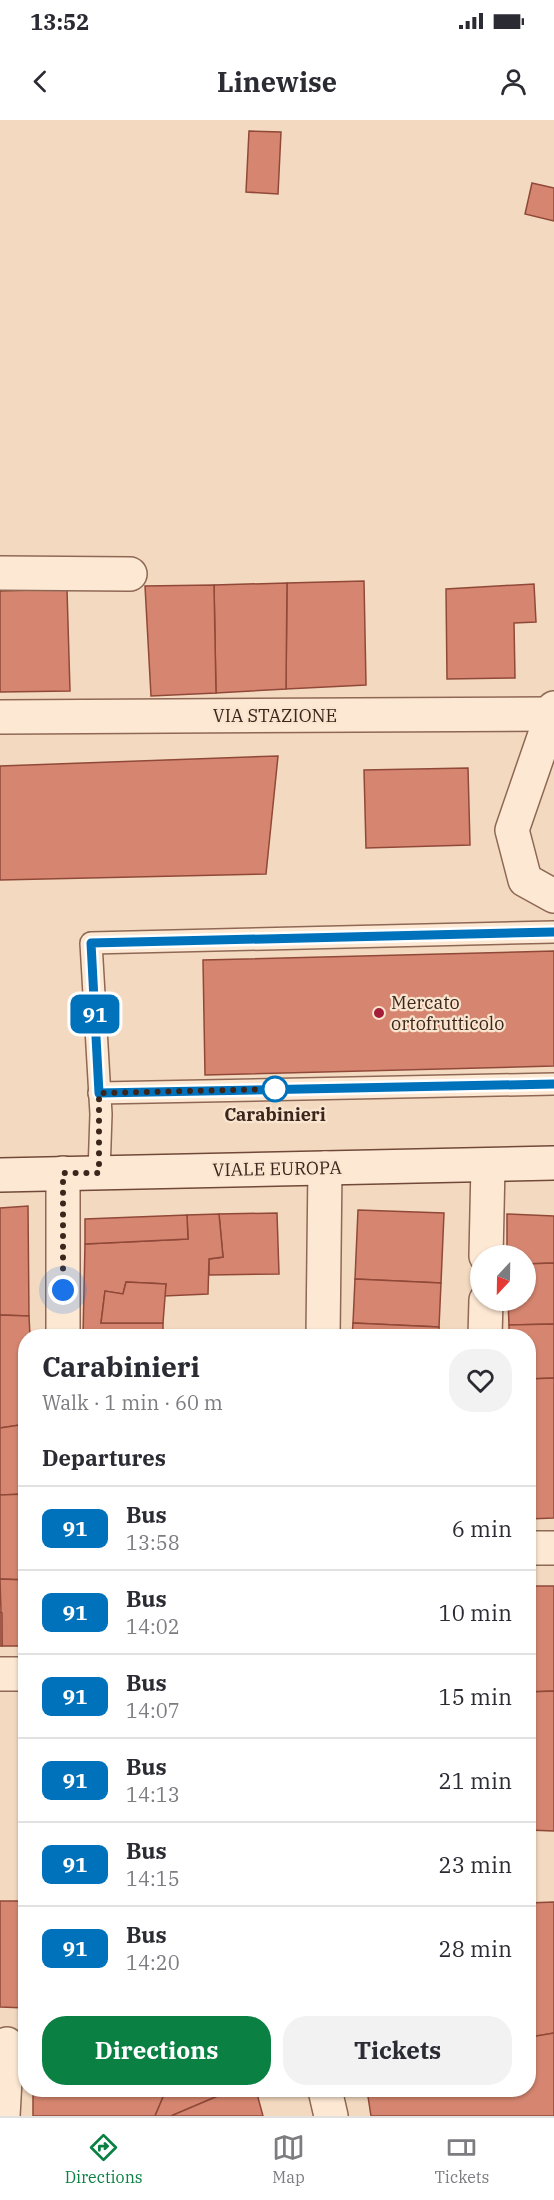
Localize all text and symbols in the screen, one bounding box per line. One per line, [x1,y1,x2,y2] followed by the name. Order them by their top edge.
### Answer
[30,7,89,36] text: 13:52
[217,64,337,99] text: Linewise
[24,65,57,98] icon: back
[497,65,530,98] icon: person
[213,704,337,727] street label: VIA STAZIONE
[391,991,504,1035] place label: Mercato ortofrutticolo
[68,994,122,1034] line badge: 91
[82,1000,108,1028] text: 91
[372,1006,386,1020] marker: Mercato ortofrutticolo
[262,1076,288,1102] marker: Carabinieri
[224,1103,326,1126] place label: Carabinieri
[212,1156,342,1181] street label: VIALE EUROPA
[470,1245,536,1311] north arrow
[470,1245,536,1311] map controls
[48,1275,78,1305] your location
[42,1348,200,1385] text: Carabinieri
[449,1349,512,1412] button: heart
[42,1389,223,1416] text: Walk · 1 min · 60 m
[42,1443,166,1472] text: Departures
[126,1500,167,1529] text: Bus
[62,1514,88,1542] text: 91
[452,1514,512,1543] text: 6 min
[126,1529,180,1556] text: 13:58
[126,1584,167,1613] text: Bus
[62,1598,88,1626] text: 91
[439,1598,512,1627] text: 10 min
[126,1613,180,1640] text: 14:02
[126,1668,167,1697] text: Bus
[62,1682,88,1710] text: 91
[439,1682,512,1711] text: 15 min
[126,1697,180,1724] text: 14:07
[126,1752,167,1781] text: Bus
[62,1766,88,1794] text: 91
[439,1766,512,1795] text: 21 min
[126,1781,180,1808] text: 14:13
[126,1836,167,1865] text: Bus
[62,1850,88,1878] text: 91
[439,1850,512,1879] text: 23 min
[126,1865,180,1892] text: 14:15
[126,1920,167,1949] text: Bus
[62,1934,88,1962] text: 91
[439,1934,512,1963] text: 28 min
[126,1949,180,1976] text: 14:20
[42,2016,271,2085] button: Directions
[283,2016,512,2085] button: Tickets
[65,2131,143,2187] tab: Directions
[272,2131,305,2187] tab: Map
[434,2131,489,2187] tab: Tickets

